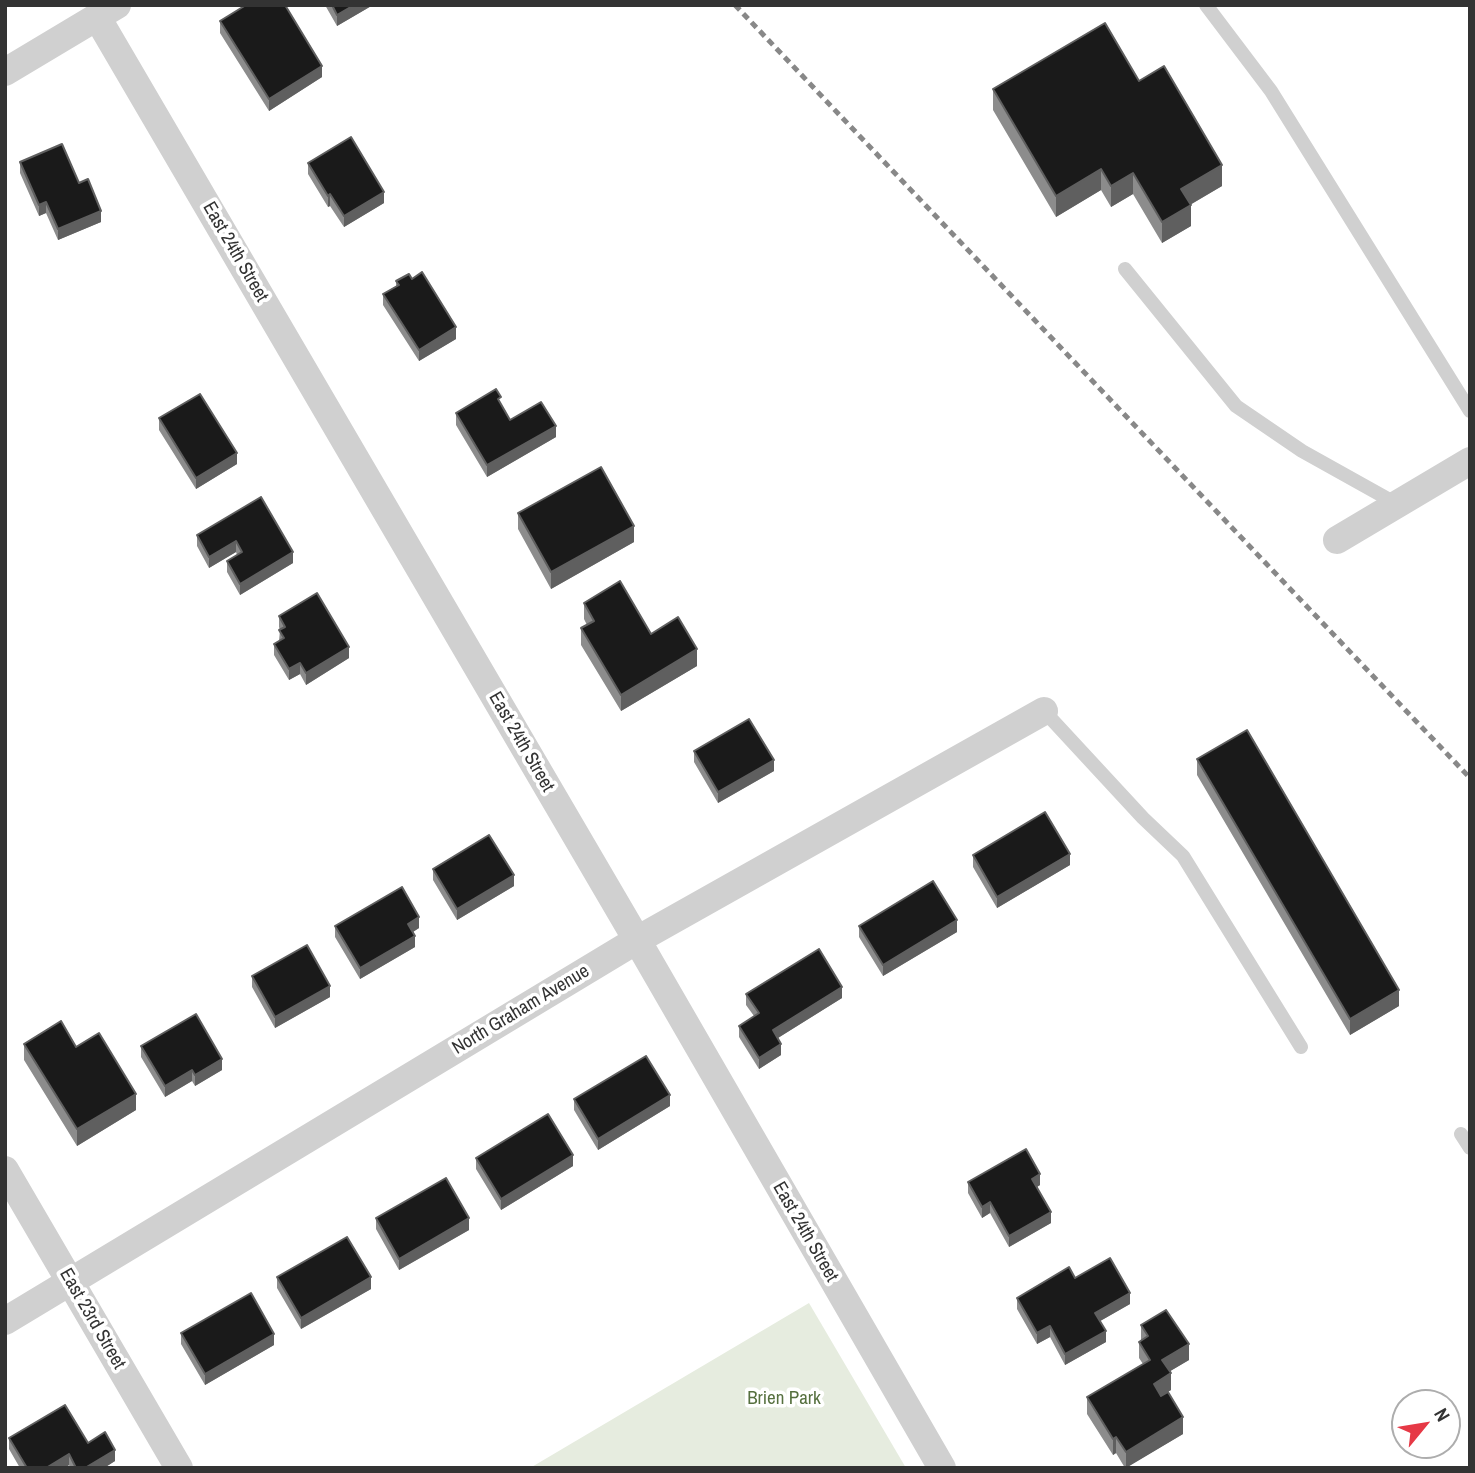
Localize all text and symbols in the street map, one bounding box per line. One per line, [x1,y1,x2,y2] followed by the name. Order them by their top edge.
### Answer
[197,198,273,306] street label: East 24th Street
[483,688,559,796] street label: East 24th Street
[448,960,594,1060] street label: North Graham Avenue
[767,1178,843,1286] street label: East 24th Street
[54,1265,130,1373] street label: East 23rd Street
[747,1388,821,1410] park label: Brien Park
[1391,1389,1461,1459] north arrow
[1428,1403,1457,1426] text: N

